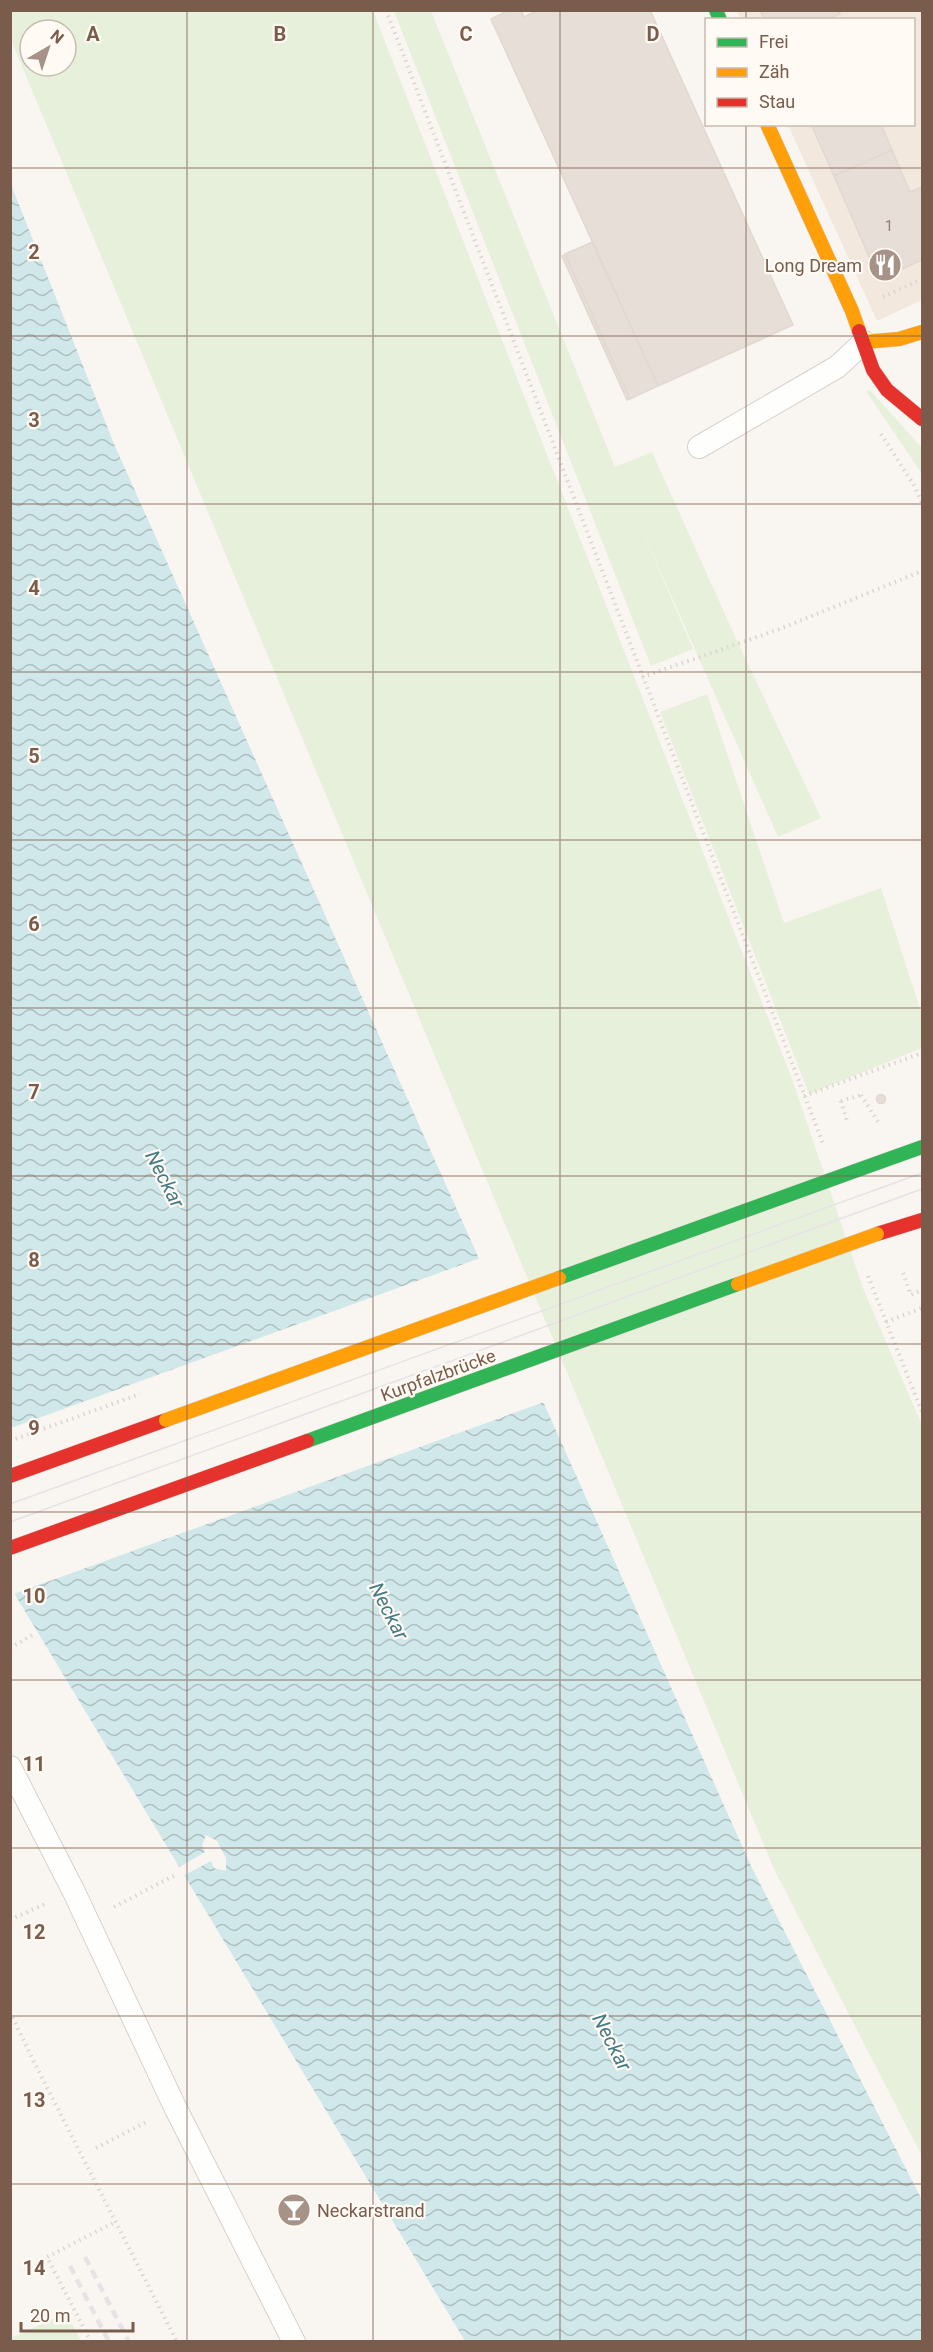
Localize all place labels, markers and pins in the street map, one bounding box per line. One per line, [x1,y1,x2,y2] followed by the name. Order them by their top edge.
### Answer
[867,247,903,283] restaurant icon: Long Dream
[765,255,862,276] place label: Long Dream
[276,2192,312,2228] bar icon: Neckarstrand
[317,2200,425,2221] place label: Neckarstrand

